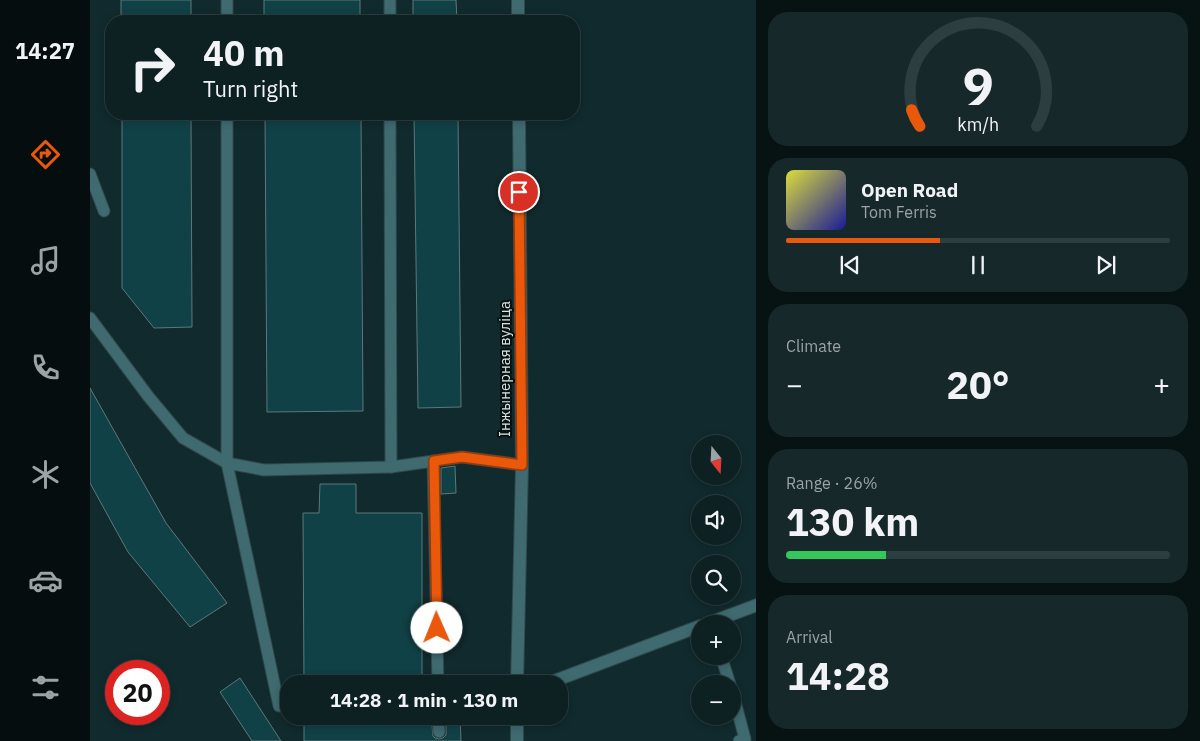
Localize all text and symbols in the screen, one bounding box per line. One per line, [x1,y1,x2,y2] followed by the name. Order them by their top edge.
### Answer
[203,30,285,76] text: 40 m
[120,35,185,100] icon: right
[15,36,75,65] text: 14:27
[962,52,994,119] text: 9
[203,74,298,103] text: Turn right
[957,113,999,136] text: km/h
[28,137,63,172] icon: directions
[498,171,540,213] pin
[505,178,533,206] icon: arrive
[861,178,958,202] text: Open Road
[861,202,937,222] text: Tom Ferris
[28,243,63,278] icon: music
[836,251,864,279] icon: previous
[964,251,992,279] icon: pause
[1092,251,1120,279] icon: next
[495,301,514,437] street label: Інжынерная вуліца
[786,336,841,356] text: Climate
[28,350,63,385] icon: phone
[946,360,1010,409] text: 20°
[786,366,803,403] text: −
[1153,366,1170,403] text: +
[691,435,741,485] north arrow
[691,435,741,725] map controls
[28,457,63,492] icon: climate
[786,473,878,493] text: Range · 26%
[691,495,741,545] button: sound
[786,497,919,546] text: 130 km
[691,555,741,605] button: search
[28,563,63,598] icon: car
[410,601,462,653] position arrow
[691,615,741,665] button: +
[786,627,833,647] text: Arrival
[786,651,890,700] text: 14:28
[105,660,170,725] speed limit sign: 20
[28,670,63,705] icon: filters
[691,675,741,725] button: −
[330,688,518,712] text: 14:28 · 1 min · 130 m

